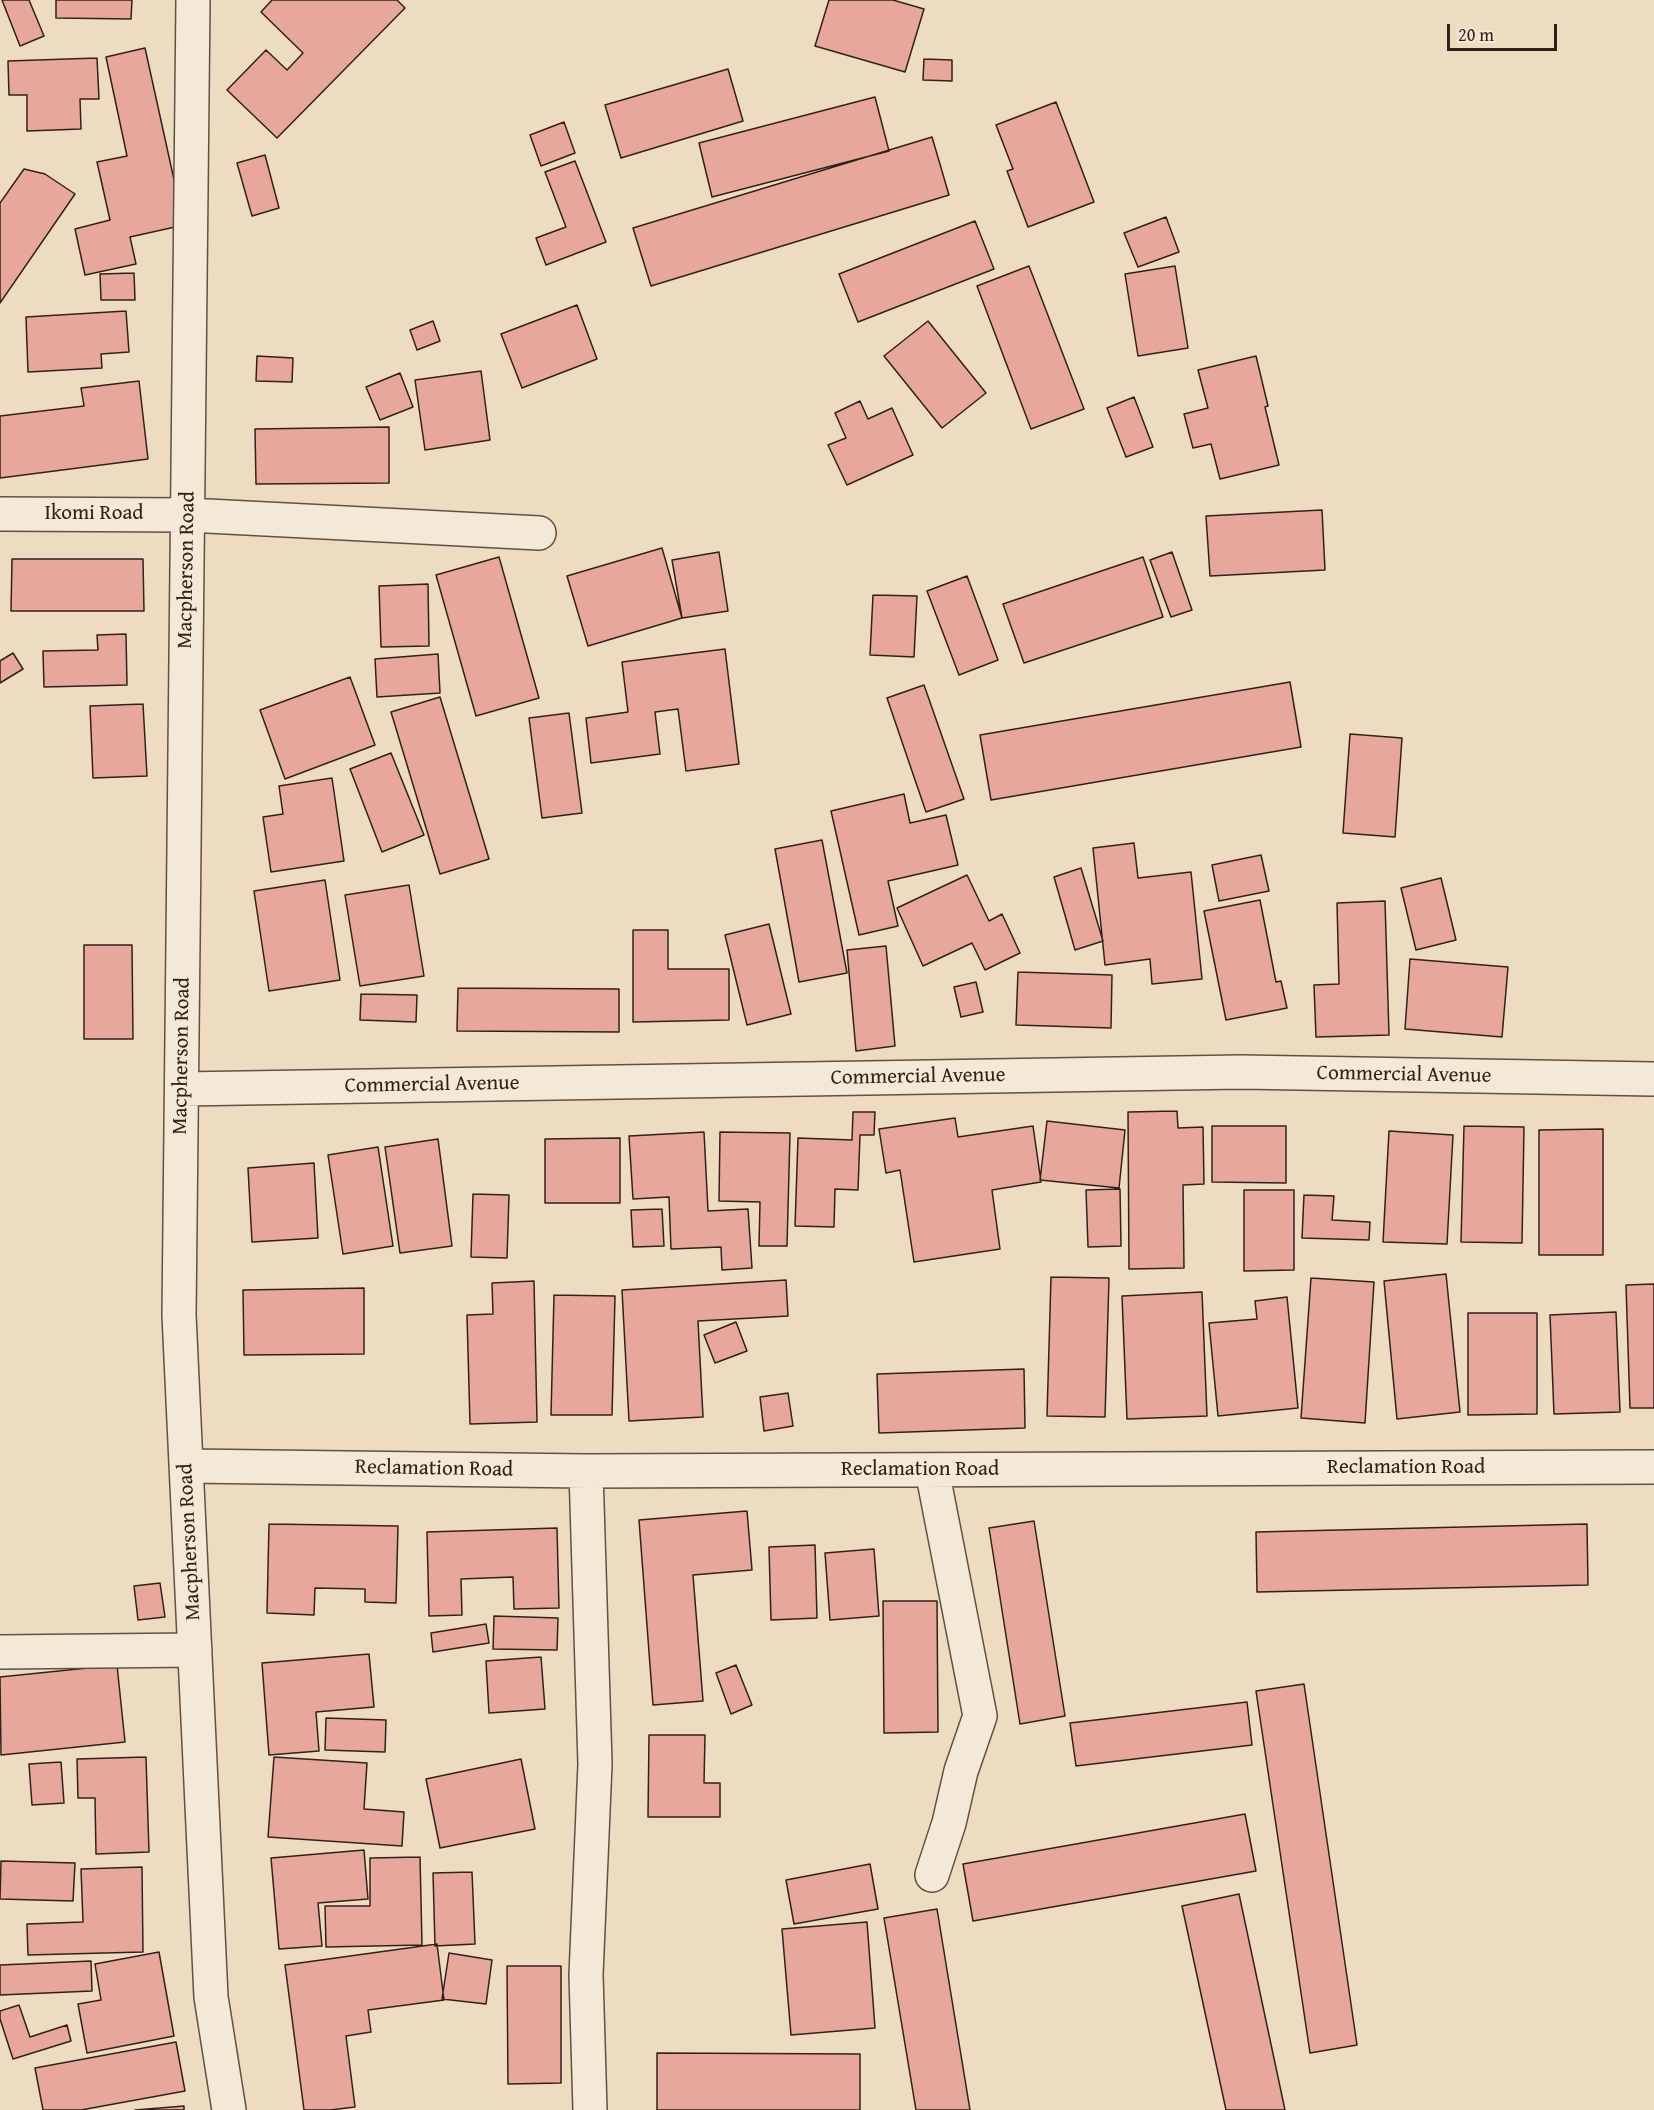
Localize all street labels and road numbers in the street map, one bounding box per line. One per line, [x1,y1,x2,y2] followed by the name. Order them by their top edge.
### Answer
[173,491,201,649] street label: Macpherson Road
[44,501,144,527] street label: Ikomi Road
[168,977,196,1135] street label: Macpherson Road
[1316,1061,1492,1089] street label: Commercial Avenue
[830,1063,1006,1091] street label: Commercial Avenue
[344,1071,520,1099] street label: Commercial Avenue
[355,1455,513,1483] street label: Reclamation Road
[1327,1455,1485,1481] street label: Reclamation Road
[841,1457,999,1483] street label: Reclamation Road
[173,1463,207,1621] street label: Macpherson Road

